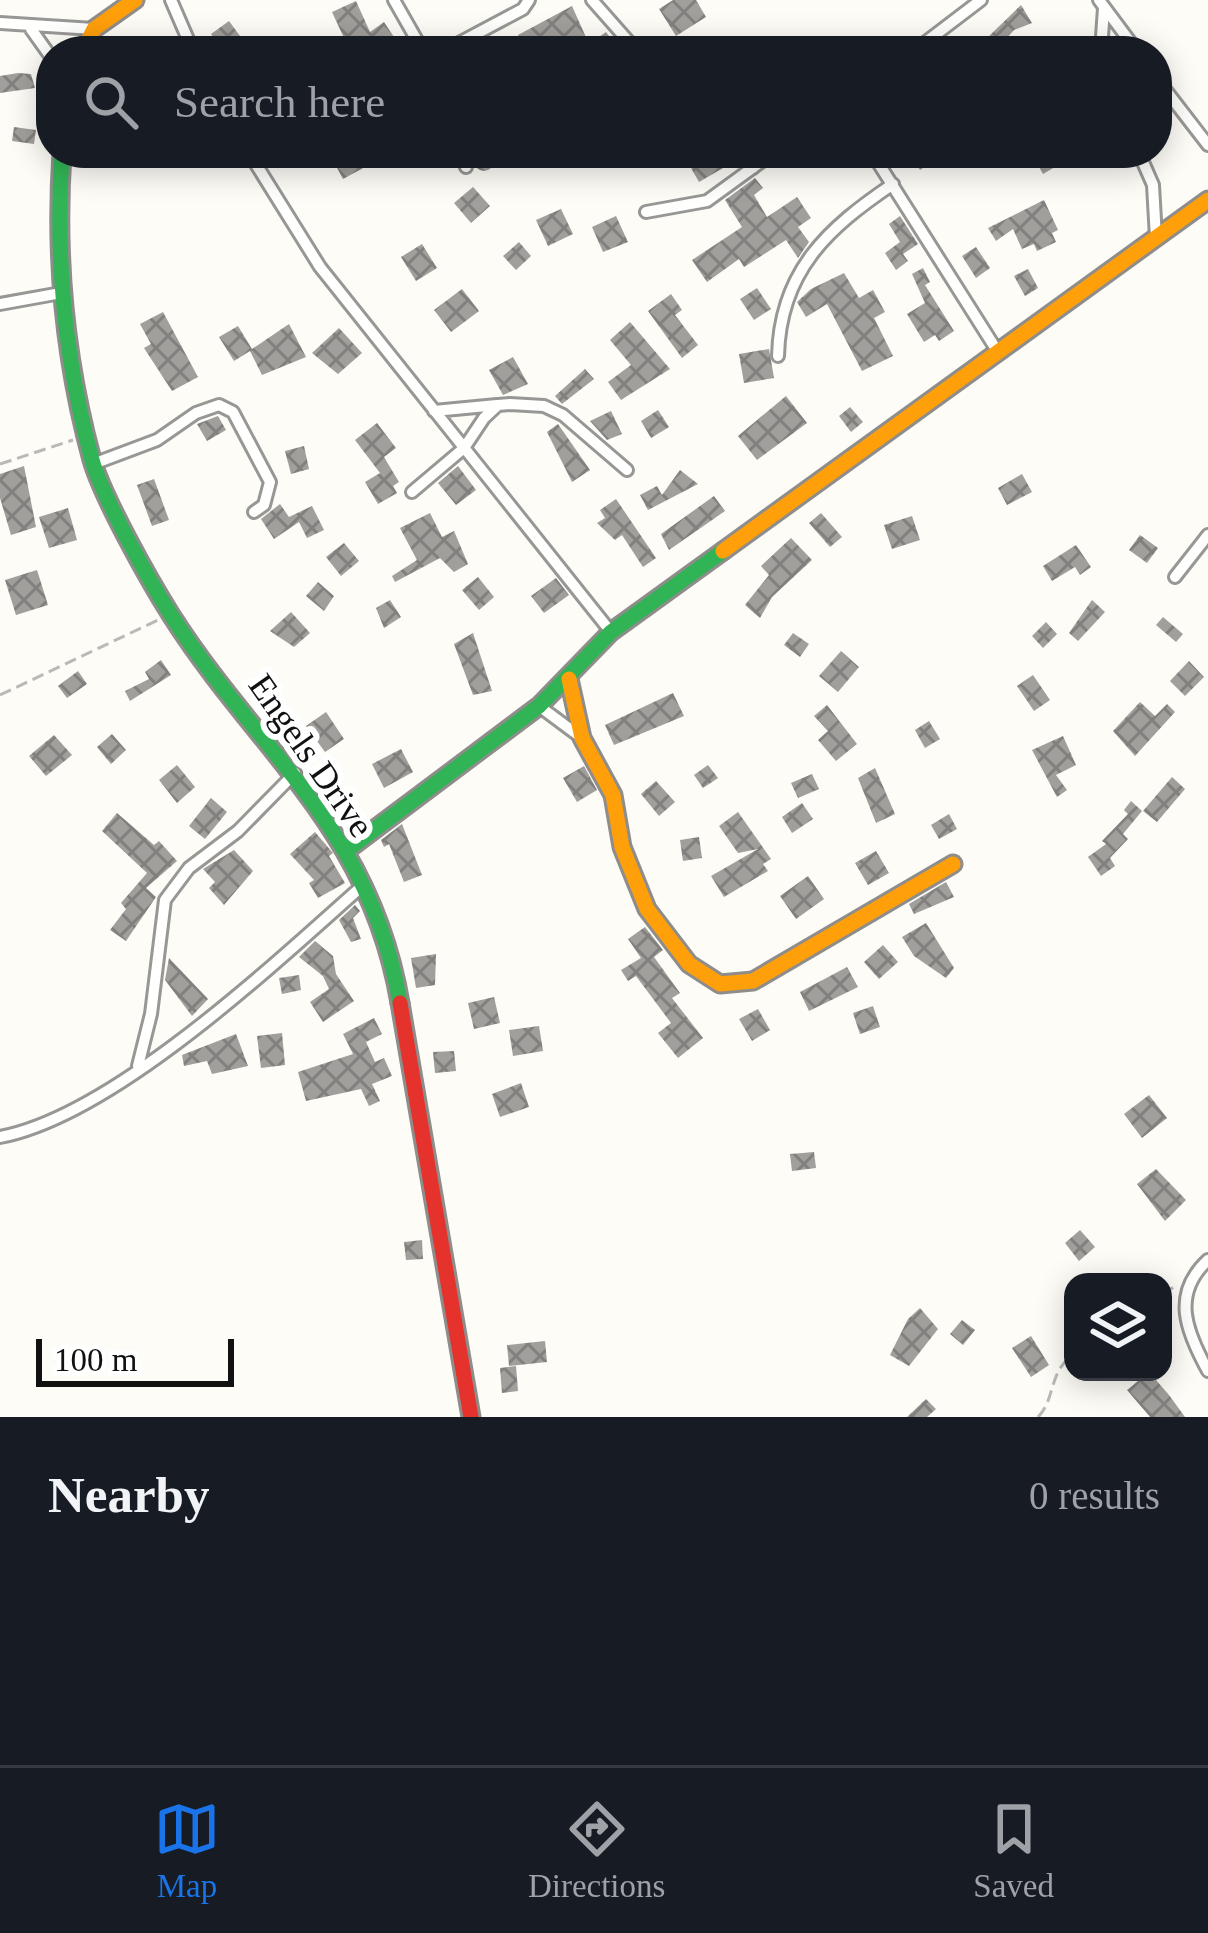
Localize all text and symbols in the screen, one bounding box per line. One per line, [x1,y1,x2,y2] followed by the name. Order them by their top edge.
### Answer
[36,36,1172,168] search box
[78,69,144,135] icon: search
[174,77,385,127] text: Search here
[241,667,382,844] street label: Engels Drive
[1064,1273,1172,1381] map controls
[1064,1273,1172,1381] button: layers
[36,1333,234,1386] scale bar
[54,1342,137,1378] text: 100 m
[48,1467,209,1523] text: Nearby
[1029,1474,1160,1517] text: 0 results
[154,1796,220,1905] tab: Map
[528,1796,665,1905] tab: Directions
[973,1796,1054,1905] tab: Saved

